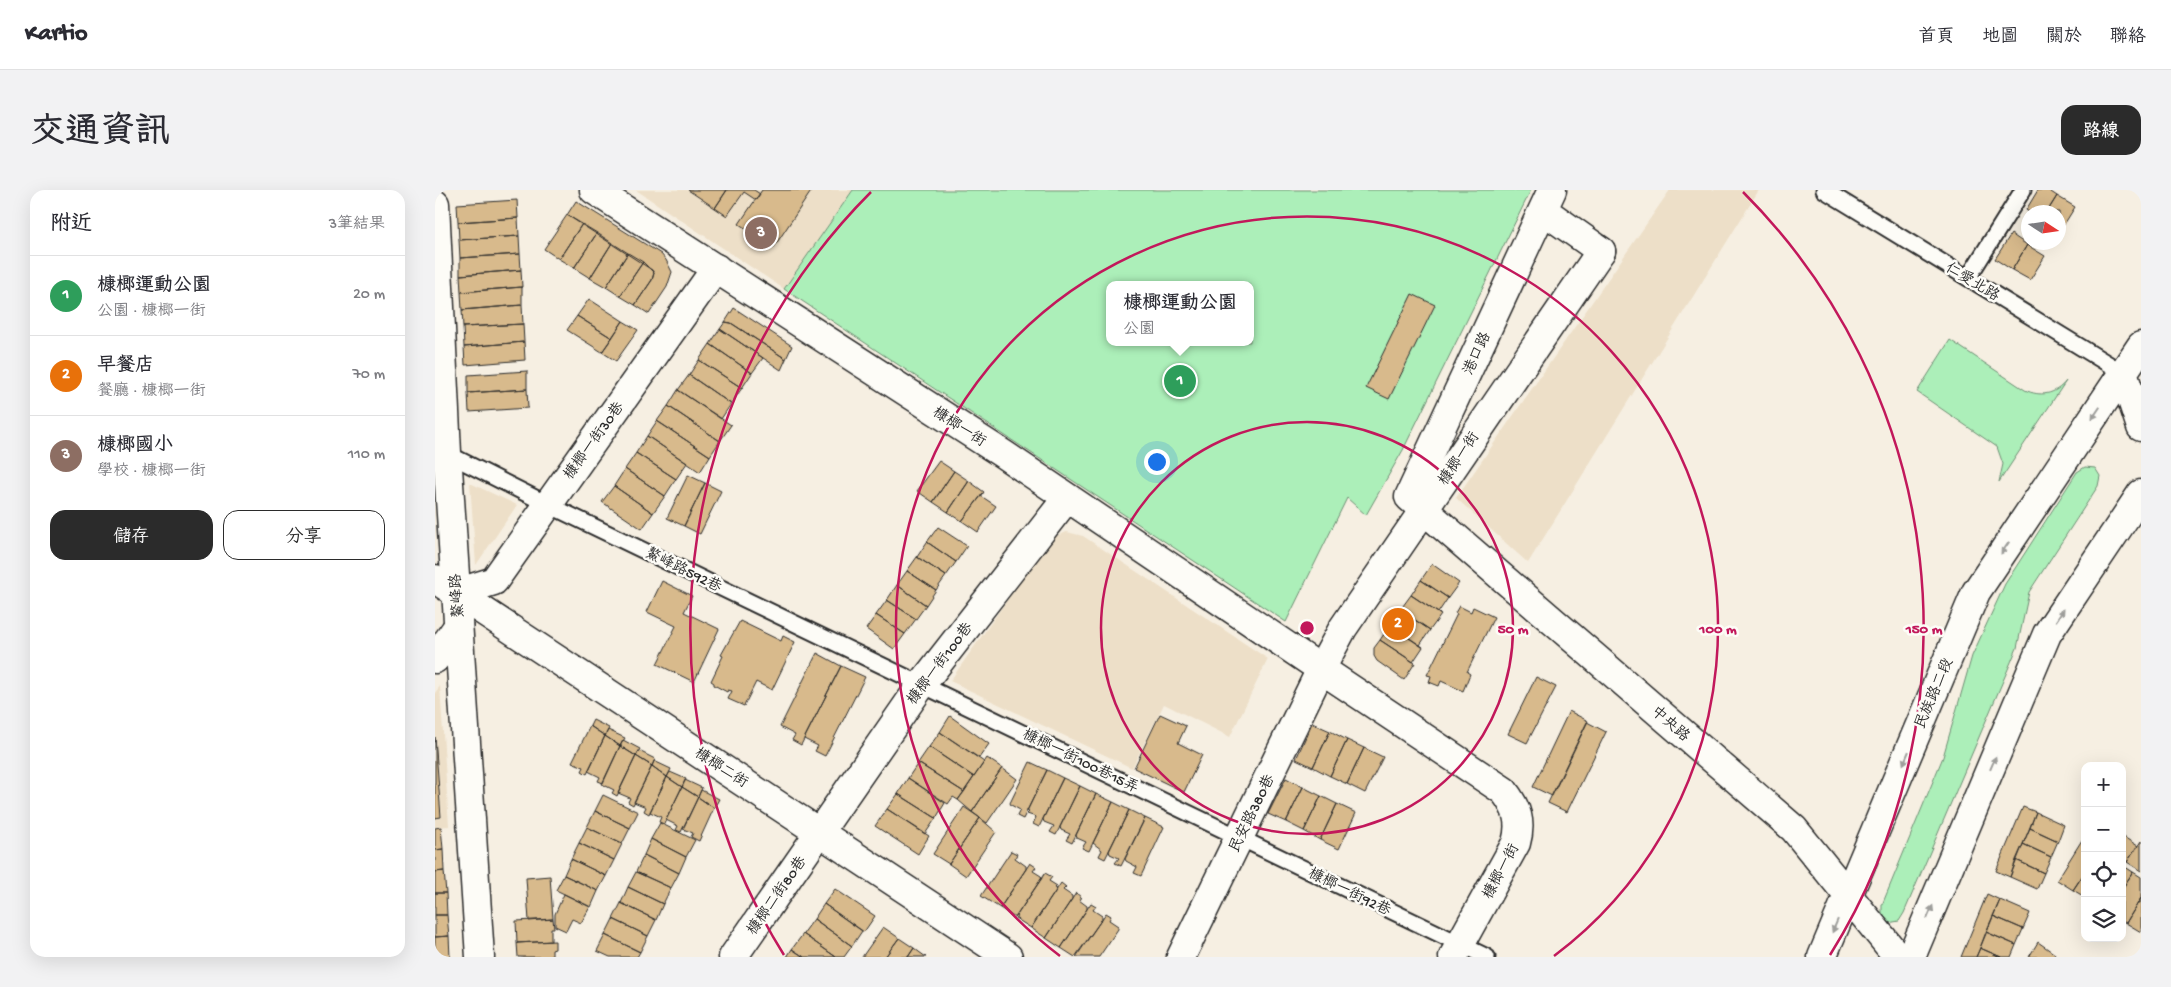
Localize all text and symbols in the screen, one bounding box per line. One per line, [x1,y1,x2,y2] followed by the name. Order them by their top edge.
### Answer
[25,20,88,49] text: Kartio
[1918,27,1954,48] text: 首頁
[1982,27,2018,48] text: 地圖
[2046,27,2082,48] text: 關於
[2110,27,2146,48] text: 聯絡
[2061,105,2141,155] button: 路線
[30,114,170,155] text: 交通資訊
[2021,205,2066,250] north arrow
[50,213,92,238] text: 附近
[745,214,777,252] pin: 3
[329,216,385,235] text: 3筆結果
[1942,260,2002,306] street label: 仁愛北路
[97,275,211,298] text: 槺榔運動公園
[1106,281,1254,346] popup
[63,286,69,305] text: 1
[353,286,385,305] text: 20 m
[1123,293,1237,316] text: 槺榔運動公園
[97,303,206,322] text: 公園 · 槺榔一街
[1123,321,1155,340] text: 公園
[1460,330,1495,378] street label: 港口路
[97,355,154,378] text: 早餐店
[1164,362,1196,400] pin: 1
[62,366,70,385] text: 2
[352,366,385,385] text: 70 m
[97,383,206,402] text: 餐廳 · 槺榔一街
[561,399,629,483] street label: 槺榔一街30巷
[929,404,989,452] street label: 槺榔一街
[2091,407,2101,420] one-way arrow
[1435,429,1484,489] street label: 槺榔一街
[97,435,173,458] text: 槺榔國小
[62,446,70,465] text: 3
[348,446,385,465] text: 110 m
[1144,449,1170,475] your location
[97,463,206,482] text: 學校 · 槺榔一街
[50,510,213,560] button: 儲存
[223,510,385,560] button: 分享
[2000,542,2010,555] one-way arrow
[642,545,724,597] street label: 鰲峰路592巷
[447,573,469,619] street label: 鰲峰路
[1382,605,1414,643] pin: 2
[2055,608,2065,622] one-way arrow
[1298,619,1316,637] centre of rings
[904,620,977,709] street label: 槺榔一街100巷
[1498,621,1529,639] text: 50 m
[1698,621,1737,639] text: 100 m
[1905,621,1943,639] text: 150 m
[1912,656,1958,732] street label: 民族路二段
[1647,703,1693,746] street label: 中央路
[1019,726,1141,798] street label: 槺榔一街100巷15弄
[691,745,751,793] street label: 槺榔二街
[1901,751,1909,765] one-way arrow
[1990,755,1997,770] one-way arrow
[2081,762,2126,942] map controls
[2081,762,2126,807] button: +
[1226,772,1279,856] street label: 民安路380巷
[2081,807,2126,852] button: −
[1480,841,1524,903] street label: 槺榔一街
[2081,852,2126,897] button: locate
[744,853,811,939] street label: 槺榔二街80巷
[1305,865,1393,921] street label: 槺榔一街92巷
[2081,897,2126,942] button: layers
[1926,905,1934,919] one-way arrow
[1830,919,1838,933] one-way arrow

